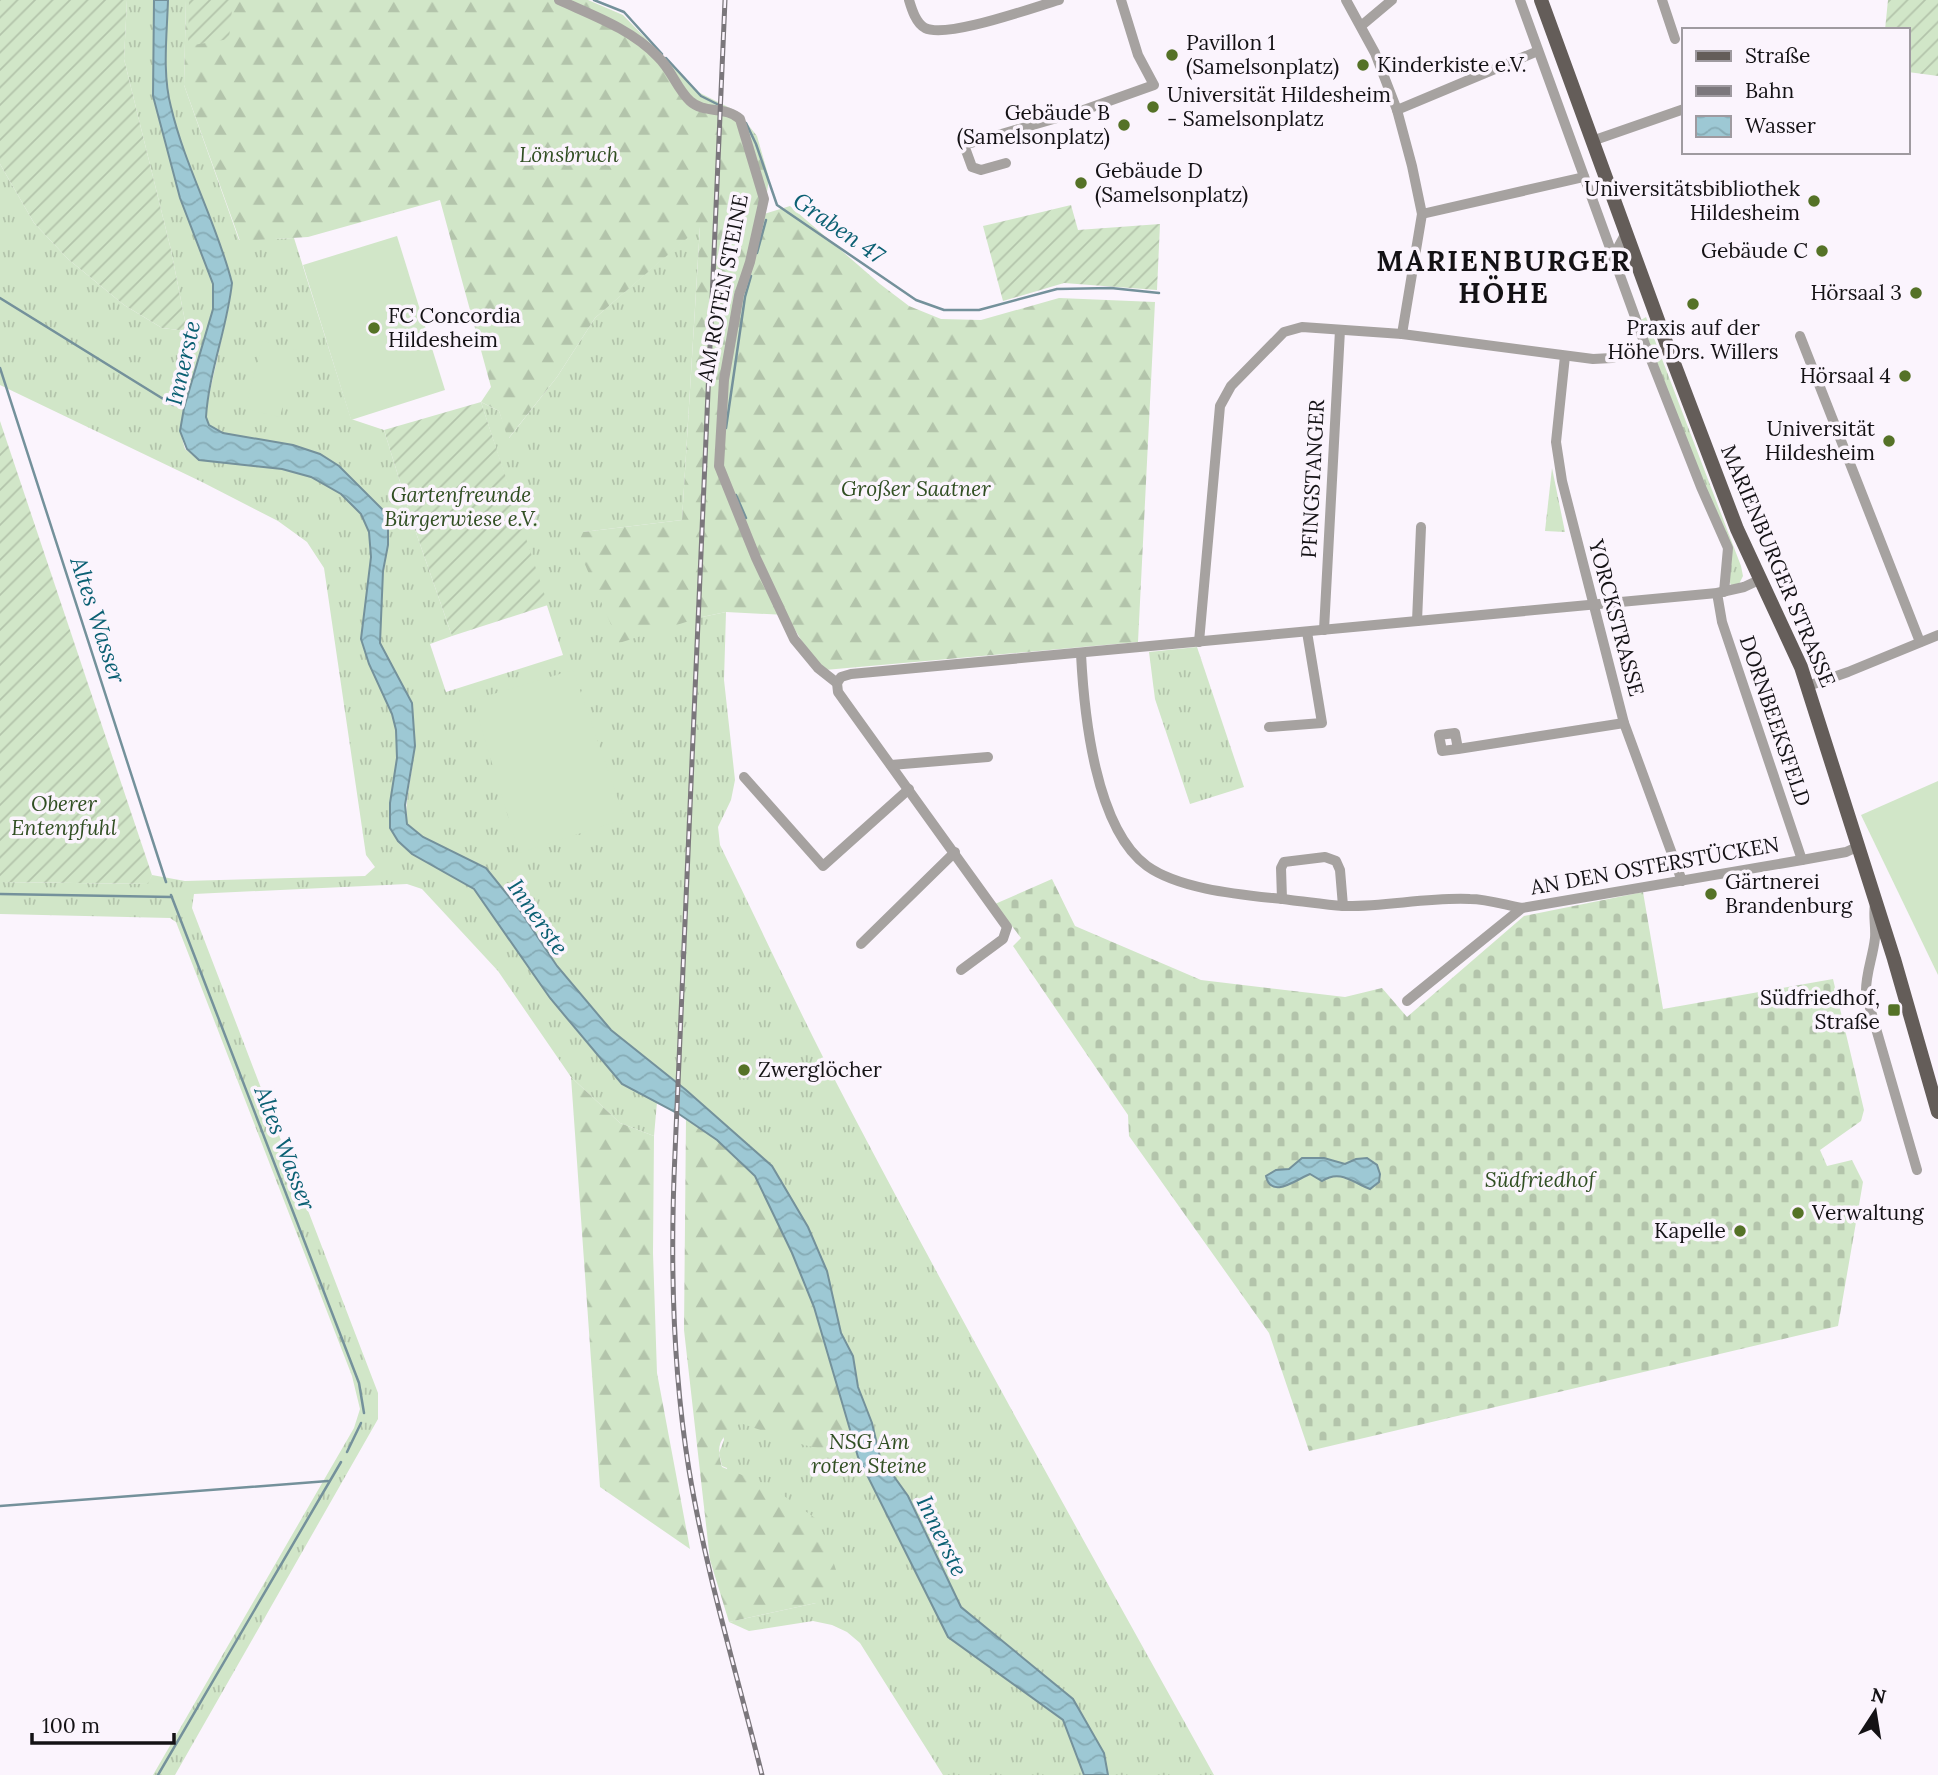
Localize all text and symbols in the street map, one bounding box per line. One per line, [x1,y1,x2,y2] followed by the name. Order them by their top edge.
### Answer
[1682,28,1910,154] legend
[1186,29,1339,80] place label: Pavillon 1 (Samelsonplatz)
[1745,42,1810,69] text: Straße
[1164,47,1180,63] marker: Pavillon 1 (Samelsonplatz)
[1377,51,1527,78] place label: Kinderkiste e.V.
[1355,57,1371,73] marker: Kinderkiste e.V.
[1745,77,1794,104] text: Bahn
[1167,81,1391,132] place label: Universität Hildesheim - Samelsonplatz
[957,99,1110,150] place label: Gebäude B (Samelsonplatz)
[1145,99,1161,115] marker: Universität Hildesheim - Samelsonplatz
[1745,112,1816,139] text: Wasser
[1116,117,1132,133] marker: Gebäude B (Samelsonplatz)
[519,141,619,168] park label: Lönsbruch
[1095,157,1248,208] place label: Gebäude D (Samelsonplatz)
[1073,175,1089,191] marker: Gebäude D (Samelsonplatz)
[1584,175,1801,226] place label: Universitätsbibliothek Hildesheim
[788,185,891,270] water label: Graben 47
[691,192,754,385] street label: AM ROTEN STEINE
[1806,193,1822,209] marker: Universitätsbibliothek Hildesheim
[1701,237,1808,264] place label: Gebäude C
[1376,243,1632,311] district label: MARIENBURGER HÖHE
[1814,243,1830,259] marker: Gebäude C
[1810,279,1902,306] place label: Hörsaal 3
[1908,285,1924,301] marker: Hörsaal 3
[1685,296,1701,312] marker: Praxis auf der Höhe Drs. Willers
[388,302,521,353] place label: FC Concordia Hildesheim
[1608,314,1778,365] place label: Praxis auf der Höhe Drs. Willers
[159,318,206,408] water label: Innerste
[366,320,382,336] marker: FC Concordia Hildesheim
[1800,362,1891,389] place label: Hörsaal 4
[1897,368,1913,384] marker: Hörsaal 4
[1295,398,1330,559] street label: PFINGSTANGER
[1765,415,1876,466] place label: Universität Hildesheim
[1881,433,1897,449] marker: Universität Hildesheim
[1715,440,1842,691] street label: MARIENBURGER STRASSE
[841,475,991,502] park label: Großer Saatner
[384,481,538,532] park label: Gartenfreunde Bürgerwiese e.V.
[1582,536,1650,699] street label: YORCKSTRASSE
[64,552,133,687] water label: Altes Wasser
[1734,632,1817,810] street label: DORNBEEKSFELD
[11,790,117,841] park label: Oberer Entenpfuhl
[1527,830,1781,901] street label: AN DEN OSTERSTÜCKEN
[1725,868,1853,919] place label: Gärtnerei Brandenburg
[502,873,575,960] water label: Innerste
[1703,886,1719,902] marker: Gärtnerei Brandenburg
[1760,984,1880,1035] place label: Südfriedhof, Straße
[1886,1002,1902,1018] marker: Südfriedhof, Straße
[758,1056,882,1083] place label: Zwerglöcher
[736,1062,752,1078] marker: Zwerglöcher
[248,1080,323,1215] water label: Altes Wasser
[1485,1166,1597,1193] park label: Südfriedhof
[1811,1199,1924,1226] place label: Verwaltung
[1790,1205,1806,1221] marker: Verwaltung
[1654,1217,1726,1244] place label: Kapelle
[1732,1223,1748,1239] marker: Kapelle
[811,1428,927,1479] park label: NSG Am roten Steine
[911,1491,974,1581] water label: Innerste
[1840,1677,1910,1747] north arrow
[1869,1682,1889,1709] text: N
[32,1702,173,1746] scale bar
[42,1712,100,1739] text: 100 m

